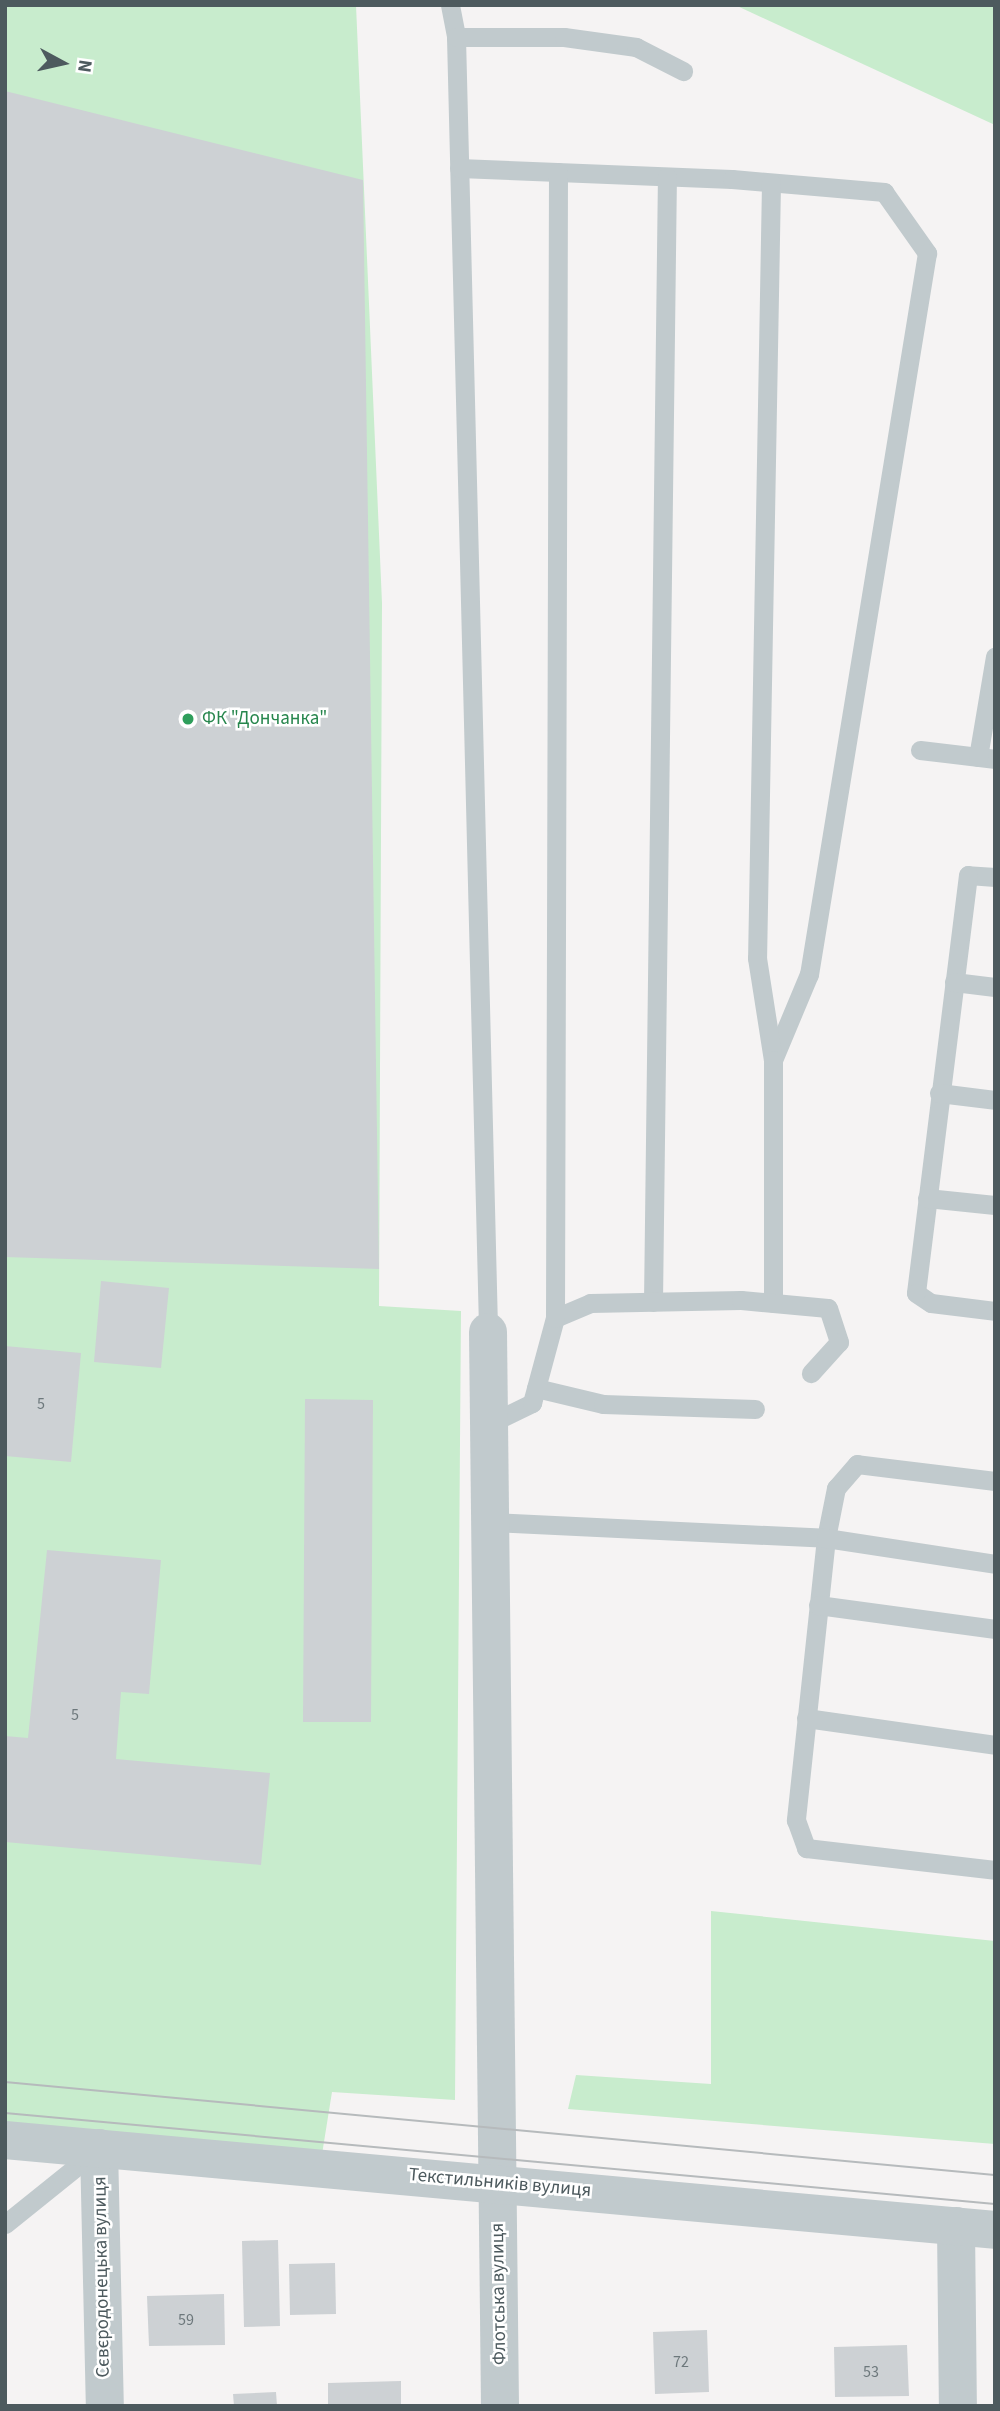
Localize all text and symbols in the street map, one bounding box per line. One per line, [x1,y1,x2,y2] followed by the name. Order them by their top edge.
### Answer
[28,28,98,98] north arrow
[70,58,99,74] text: N
[202,708,327,730] place label: ФК "Дончанка"
[180,711,196,727] marker: ФК "Дончанка"
[37,1394,45,1414] house number: 5
[71,1705,79,1725] house number: 5
[408,2164,592,2202] street label: Текстильників вулиця
[89,2176,115,2378] street label: Сєвєродонецька вулиця
[486,2223,512,2365] street label: Флотська вулиця
[178,2310,194,2330] house number: 59
[673,2352,689,2372] house number: 72
[863,2362,879,2382] house number: 53

